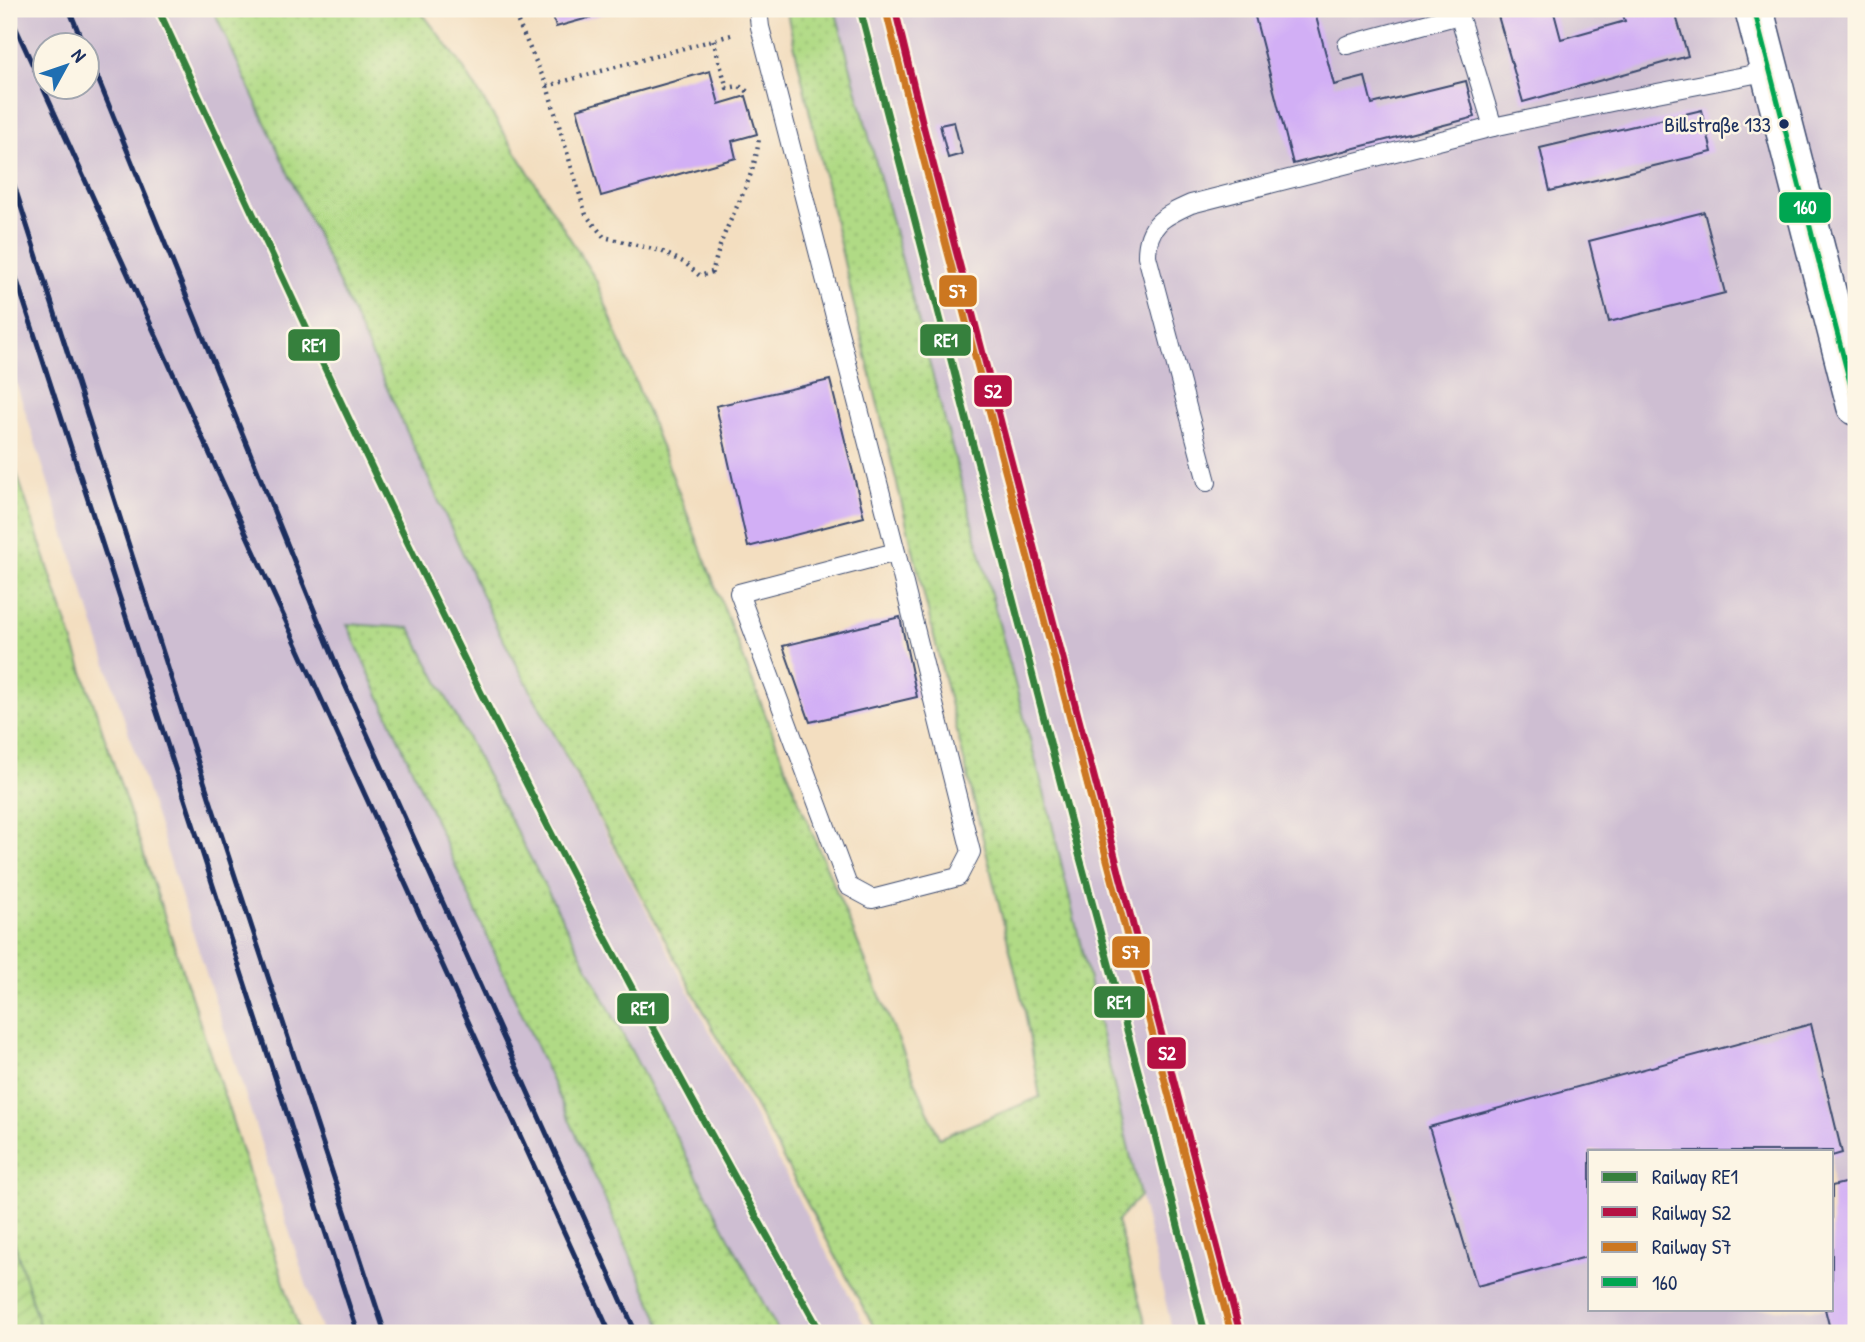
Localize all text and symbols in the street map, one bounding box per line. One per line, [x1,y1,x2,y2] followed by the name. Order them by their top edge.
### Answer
[32,32,102,102] north arrow
[66,43,92,67] text: N
[1664,110,1771,139] place label: Billstraße 133
[1777,117,1791,131] marker: Billstraße 133
[1778,191,1832,224] line badge: 160
[1794,194,1817,220] text: 160
[938,274,978,308] line badge: S7
[949,278,967,304] text: S7
[919,323,972,357] line badge: RE1
[934,327,958,353] text: RE1
[287,328,341,362] line badge: RE1
[302,332,326,358] text: RE1
[973,374,1013,408] line badge: S2
[984,378,1002,404] text: S2
[1111,935,1151,969] line badge: S7
[1122,939,1140,965] text: S7
[1093,985,1146,1019] line badge: RE1
[1107,989,1131,1015] text: RE1
[616,992,670,1025] line badge: RE1
[631,995,655,1021] text: RE1
[1146,1036,1187,1070] line badge: S2
[1158,1040,1176,1066] text: S2
[1588,1150,1834,1310] legend
[1652,1162,1738,1191] text: Railway RE1
[1652,1198,1731,1227] text: Railway S2
[1652,1232,1732,1261] text: Railway S7
[1652,1268,1677,1297] text: 160

